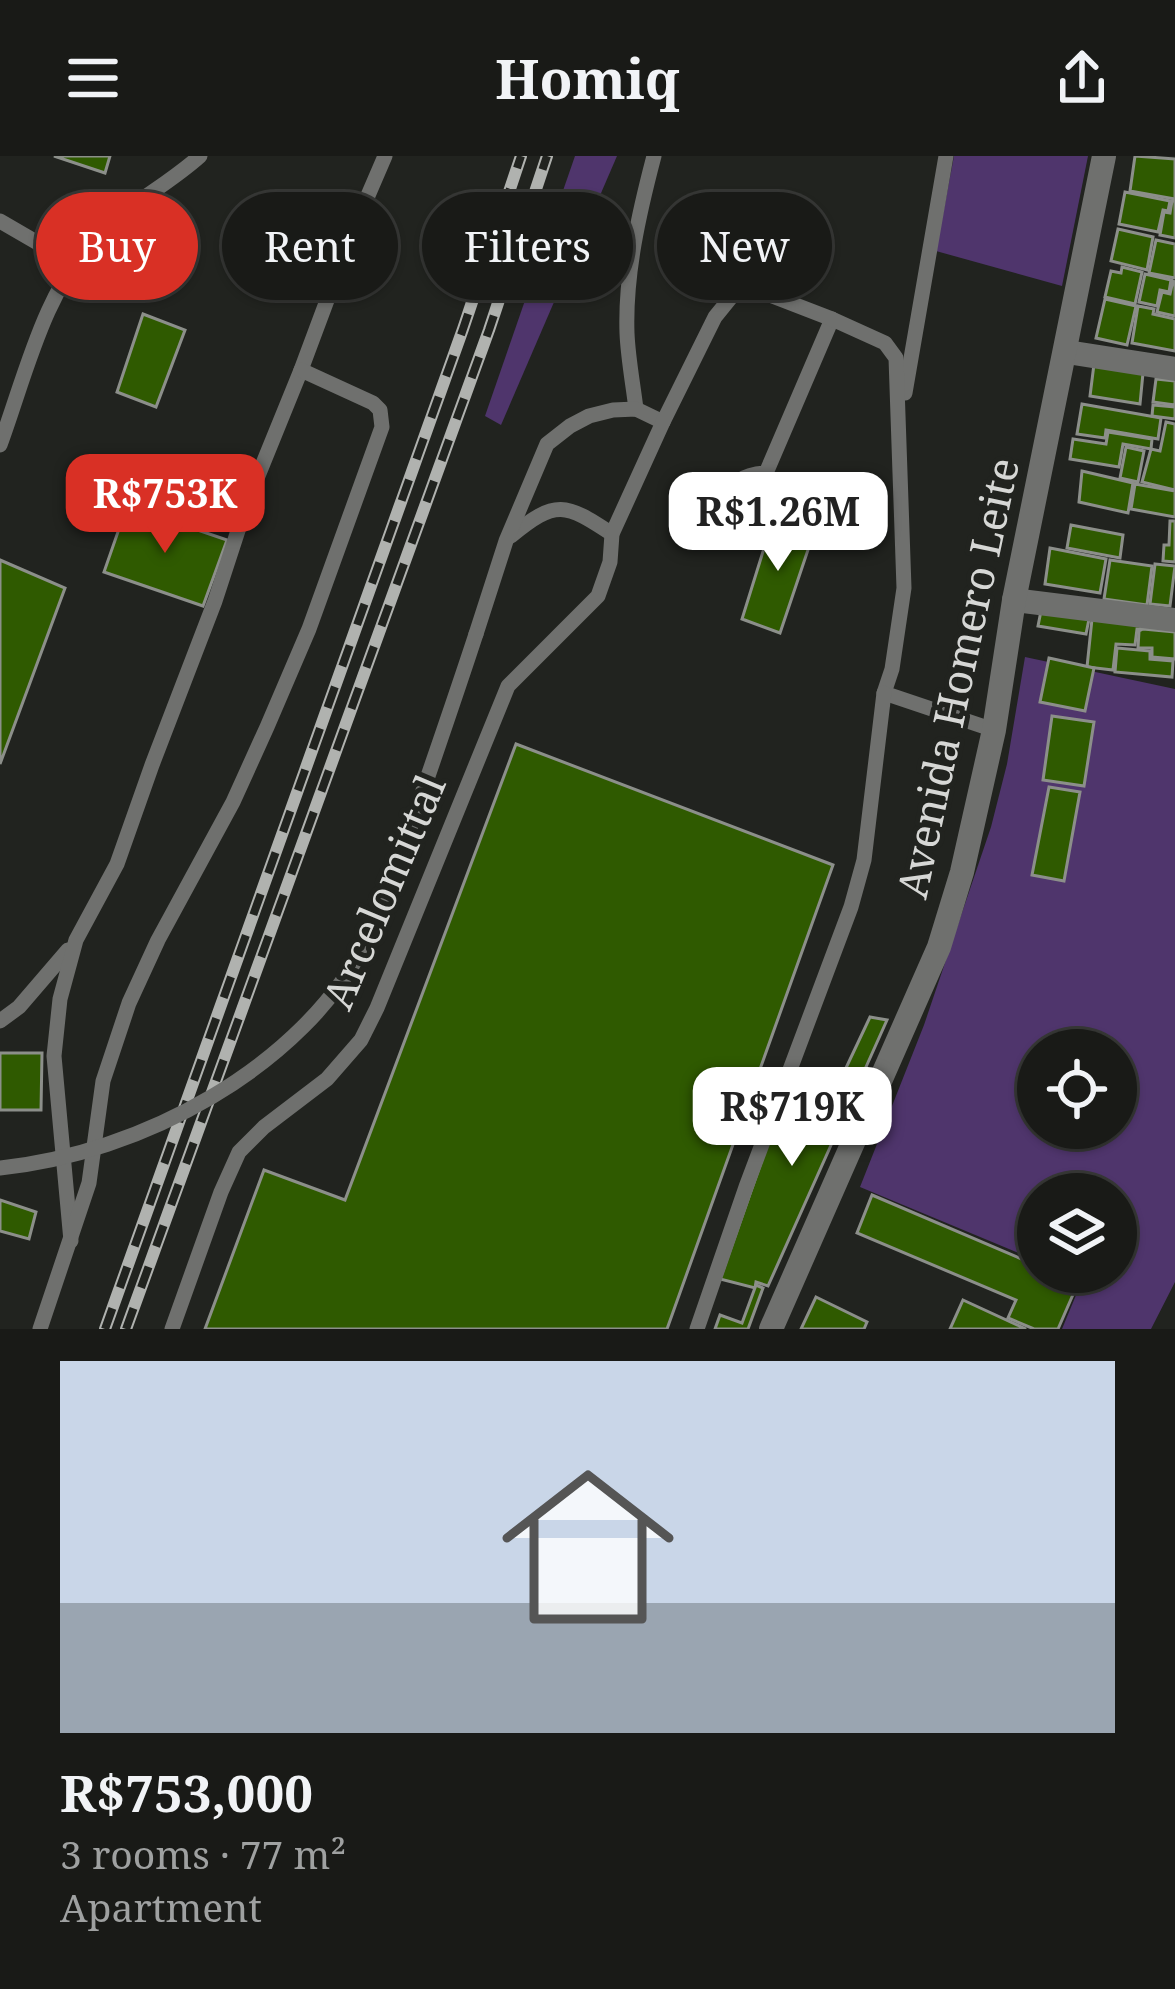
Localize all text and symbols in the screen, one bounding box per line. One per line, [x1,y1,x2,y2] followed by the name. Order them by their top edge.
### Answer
[495,41,680,115] text: Homiq
[60,45,126,111] icon: menu
[1049,45,1115,111] icon: share
[36,192,198,300] chip: Buy
[222,192,398,300] chip: Rent
[422,192,633,300] chip: Filters
[657,192,832,300] chip: New
[882,452,1031,903] street label: Avenida Homero Leite
[67,454,263,556] pin: R$753K
[93,466,237,519] text: R$753K
[667,472,889,574] pin: R$1.26M
[696,484,860,537] text: R$1.26M
[308,766,458,1017] street label: Arcelomittal
[1017,1029,1137,1293] map controls
[1017,1029,1137,1149] button: locate
[694,1067,890,1169] pin: R$719K
[720,1079,864,1132] text: R$719K
[1017,1173,1137,1293] button: layers
[480,1439,696,1655] icon: home
[60,1757,313,1827] text: R$753,000
[60,1827,346,1880] text: 3 rooms · 77 m²
[60,1880,262,1933] text: Apartment

